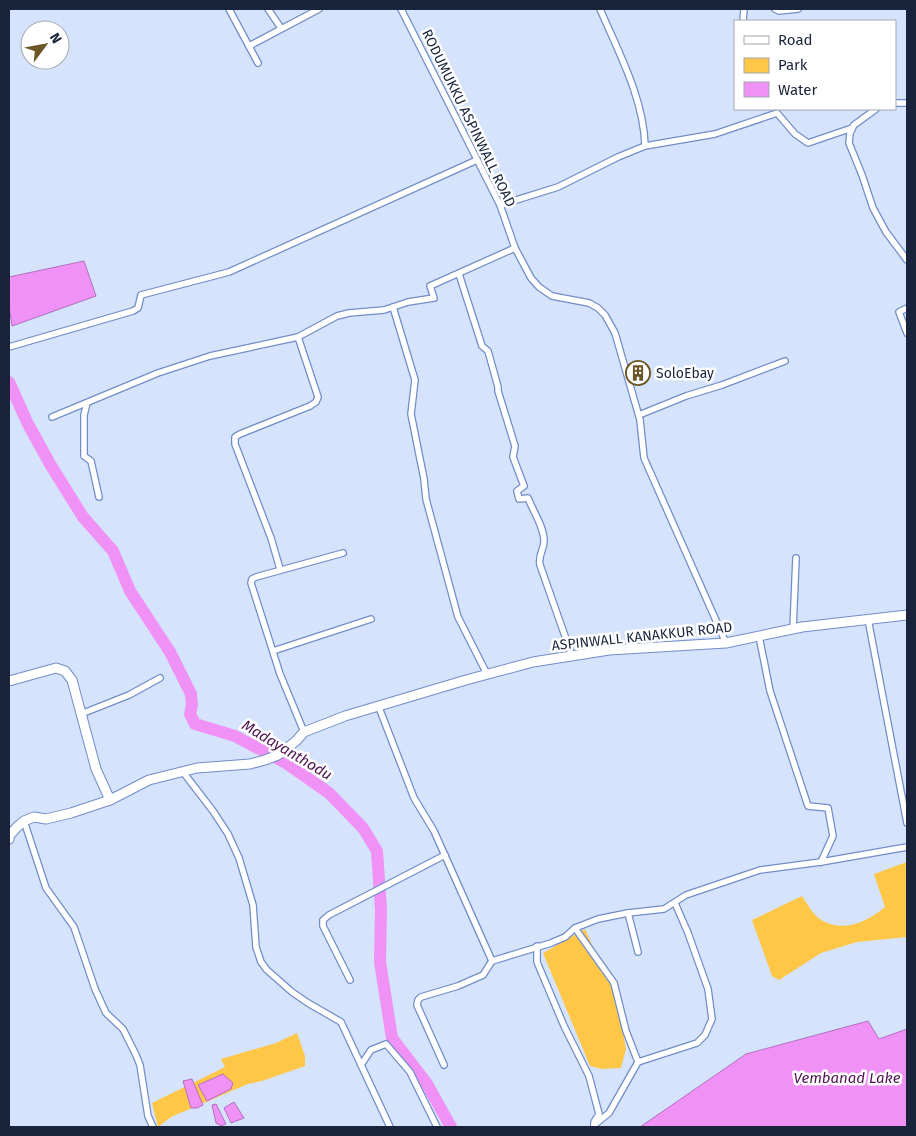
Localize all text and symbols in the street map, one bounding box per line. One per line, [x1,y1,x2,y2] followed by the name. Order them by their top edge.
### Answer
[20,20,70,70] north arrow
[734,20,896,110] legend
[418,27,519,210] street label: RODUMUKKU ASPINWALL ROAD
[46,30,65,47] text: N
[778,31,813,49] text: Road
[778,56,808,74] text: Park
[778,81,817,99] text: Water
[625,360,651,386] building icon: SoloEbay
[656,365,714,382] place label: SoloEbay
[551,619,733,654] street label: ASPINWALL KANAKKUR ROAD
[239,716,335,784] water label: Madayanthodu
[794,1069,901,1087] water label: Vembanad Lake

